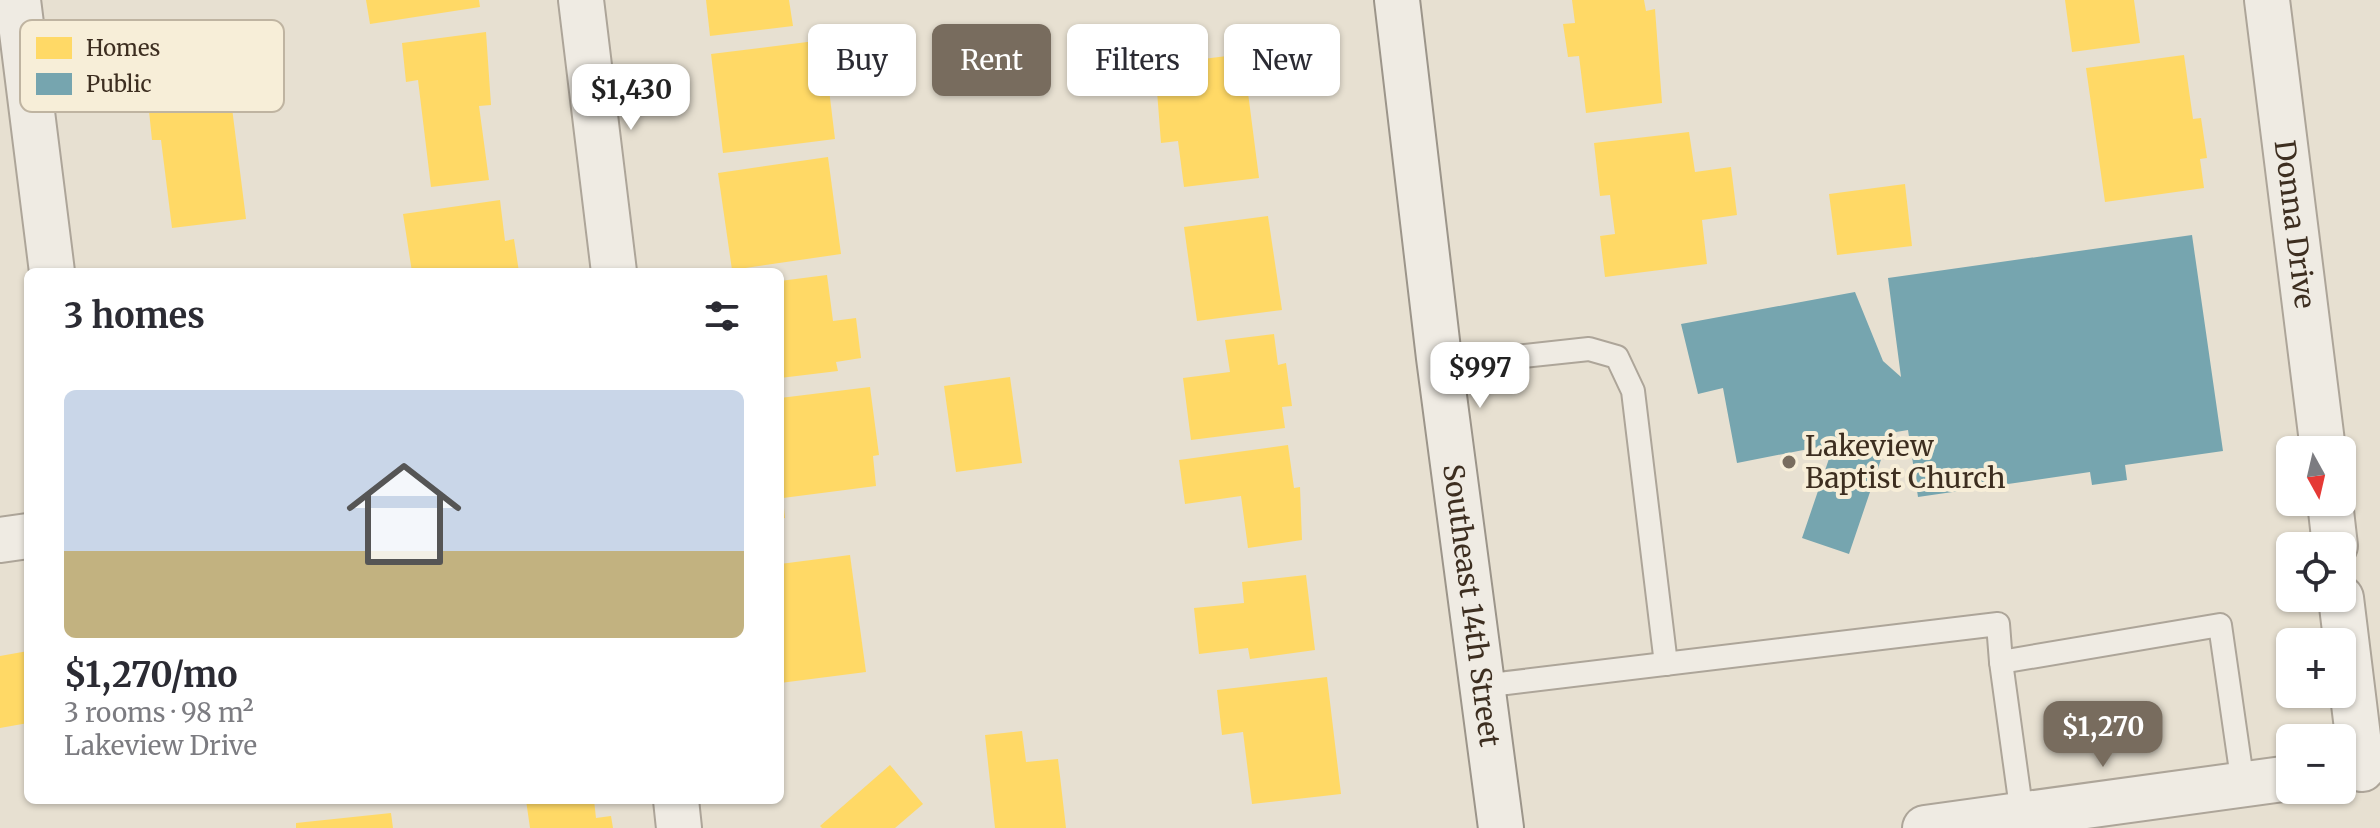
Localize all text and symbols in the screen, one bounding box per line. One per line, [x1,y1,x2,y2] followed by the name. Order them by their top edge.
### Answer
[20,20,284,112] legend
[808,24,916,96] chip: Buy
[932,24,1051,96] chip: Rent
[1067,24,1208,96] chip: Filters
[1224,24,1340,96] chip: New
[86,34,160,62] text: Homes
[566,64,696,132] pin: $1,430
[86,70,152,98] text: Public
[590,73,672,106] text: $1,430
[2267,138,2323,311] street label: Donna Drive
[700,294,744,338] icon: filters
[64,295,205,337] text: 3 homes
[1433,342,1527,410] pin: $997
[1448,351,1512,384] text: $997
[1805,428,2006,496] place label: Lakeview Baptist Church
[2276,436,2356,516] north arrow
[2276,436,2356,804] map controls
[332,442,476,586] icon: home
[1780,453,1798,471] marker: Lakeview Baptist Church
[1435,462,1508,749] street label: Southeast 14th Street
[2276,532,2356,612] button: locate
[2276,628,2356,708] button: +
[64,654,237,696] text: $1,270/mo
[64,696,254,729] text: 3 rooms · 98 m²
[2038,701,2168,769] pin: $1,270
[2061,710,2145,743] text: $1,270
[2276,724,2356,804] button: −
[64,729,257,762] text: Lakeview Drive

